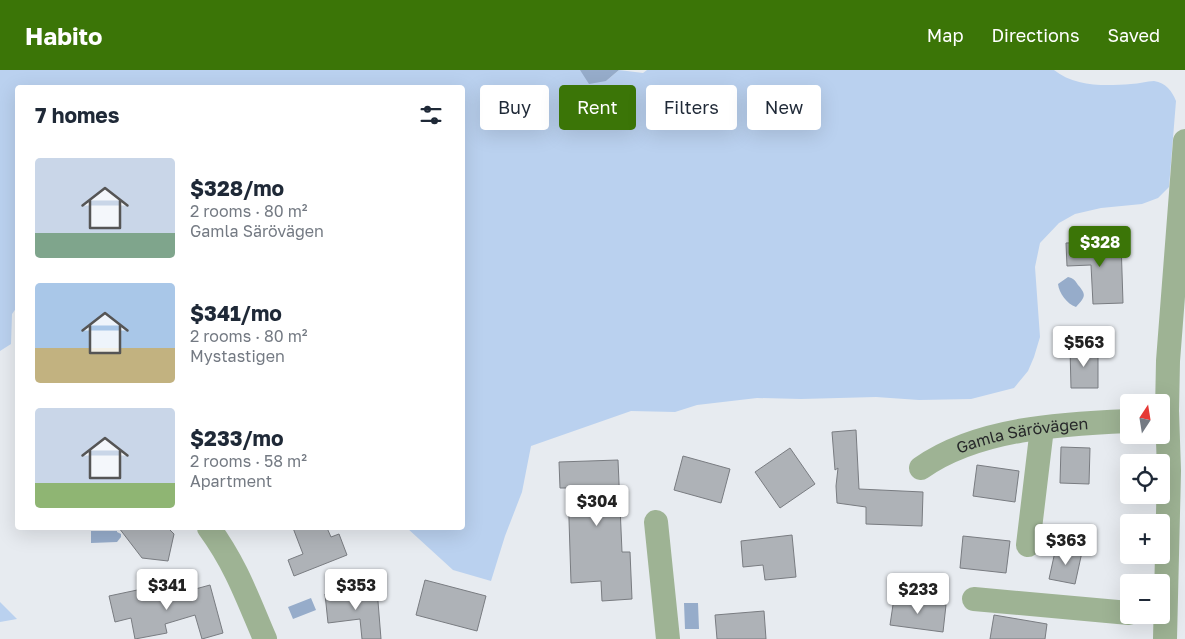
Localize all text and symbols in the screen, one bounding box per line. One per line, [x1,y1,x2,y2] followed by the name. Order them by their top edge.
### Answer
[25,21,103,50] text: Habito
[927,24,963,46] text: Map
[991,24,1079,46] text: Directions
[1107,24,1160,46] text: Saved
[480,85,549,130] chip: Buy
[559,85,636,130] chip: Rent
[646,85,737,130] chip: Filters
[747,85,821,130] chip: New
[417,101,445,129] icon: filters
[35,102,120,128] text: 7 homes
[190,175,284,201] text: $328/mo
[75,178,135,238] icon: home
[190,201,308,221] text: 2 rooms · 80 m²
[190,221,324,241] text: Gamla Särövägen
[1070,226,1130,268] pin: $328
[1080,232,1120,252] text: $328
[190,300,282,326] text: $341/mo
[75,303,135,363] icon: home
[190,326,308,346] text: 2 rooms · 80 m²
[1054,326,1114,368] pin: $563
[1064,332,1104,352] text: $563
[190,346,285,366] text: Mystastigen
[1120,394,1170,444] north arrow
[1120,394,1170,624] map controls
[953,413,1089,458] street label: Gamla Särövägen
[190,425,284,451] text: $233/mo
[75,428,135,488] icon: home
[190,451,307,471] text: 2 rooms · 58 m²
[1120,454,1170,504] button: locate
[190,471,272,491] text: Apartment
[567,484,627,527] pin: $304
[577,491,617,511] text: $304
[1120,514,1170,564] button: +
[1036,524,1096,566] pin: $363
[1046,530,1086,550] text: $363
[137,568,197,611] pin: $341
[326,568,386,611] pin: $353
[888,572,948,615] pin: $233
[1120,574,1170,624] button: −
[148,575,186,595] text: $341
[336,575,376,595] text: $353
[898,579,938,599] text: $233

